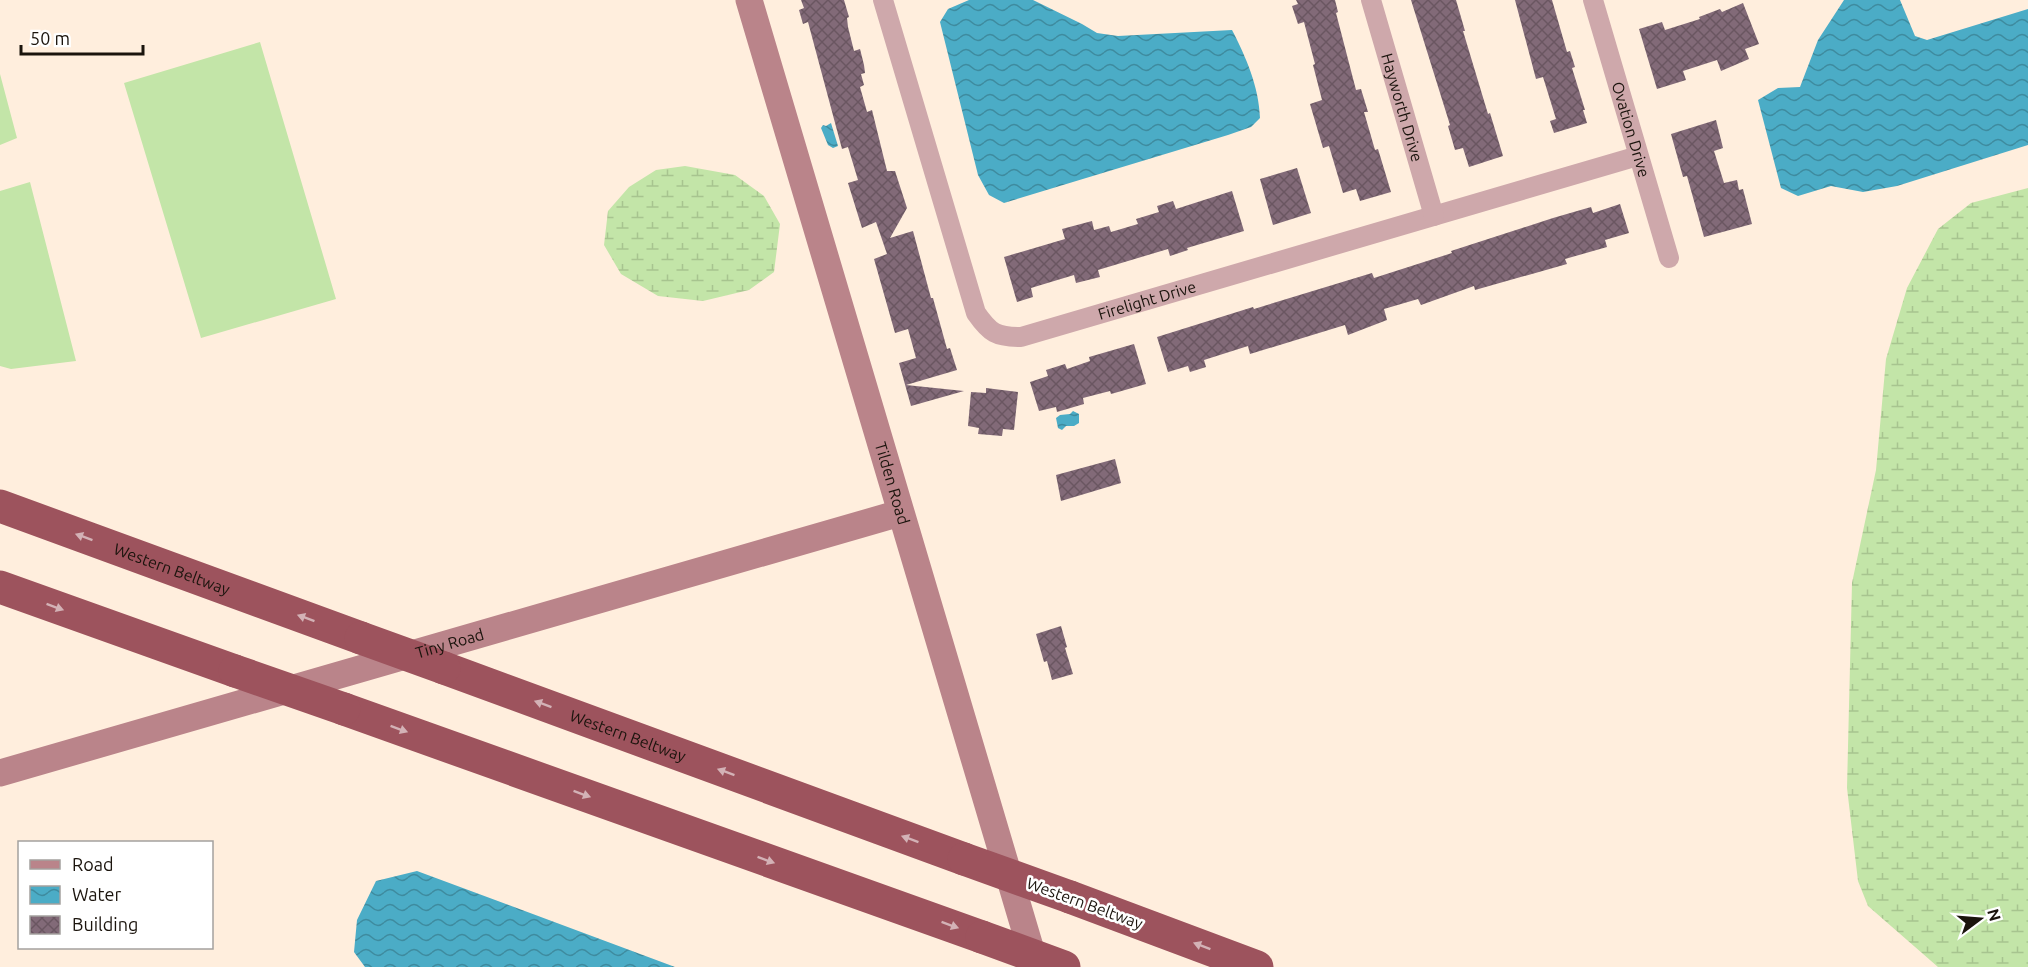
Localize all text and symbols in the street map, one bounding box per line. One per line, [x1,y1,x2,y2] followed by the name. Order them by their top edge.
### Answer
[21,18,142,56] scale bar
[30,28,70,48] text: 50 m
[1378,51,1427,164] street label: Hayworth Drive
[1609,80,1654,179] street label: Ovation Drive
[1096,277,1198,323] street label: Firelight Drive
[872,440,913,527] street label: Tilden Road
[75,531,93,541] one-way arrow
[111,539,233,598] street label: Western Beltway
[46,602,64,612] one-way arrow
[297,613,315,623] one-way arrow
[413,625,486,662] street label: Tiny Road
[534,699,552,709] one-way arrow
[568,706,689,765] street label: Western Beltway
[390,724,408,734] one-way arrow
[717,766,735,776] one-way arrow
[574,790,592,800] one-way arrow
[900,833,918,843] one-way arrow
[18,841,213,949] legend
[72,854,114,874] text: Road
[757,855,775,865] one-way arrow
[1025,874,1146,932] street label: Western Beltway
[72,884,122,904] text: Water
[1950,889,2010,949] north arrow
[1984,907,2005,923] text: N
[72,914,138,934] text: Building
[941,921,959,931] one-way arrow
[1193,941,1211,951] one-way arrow

